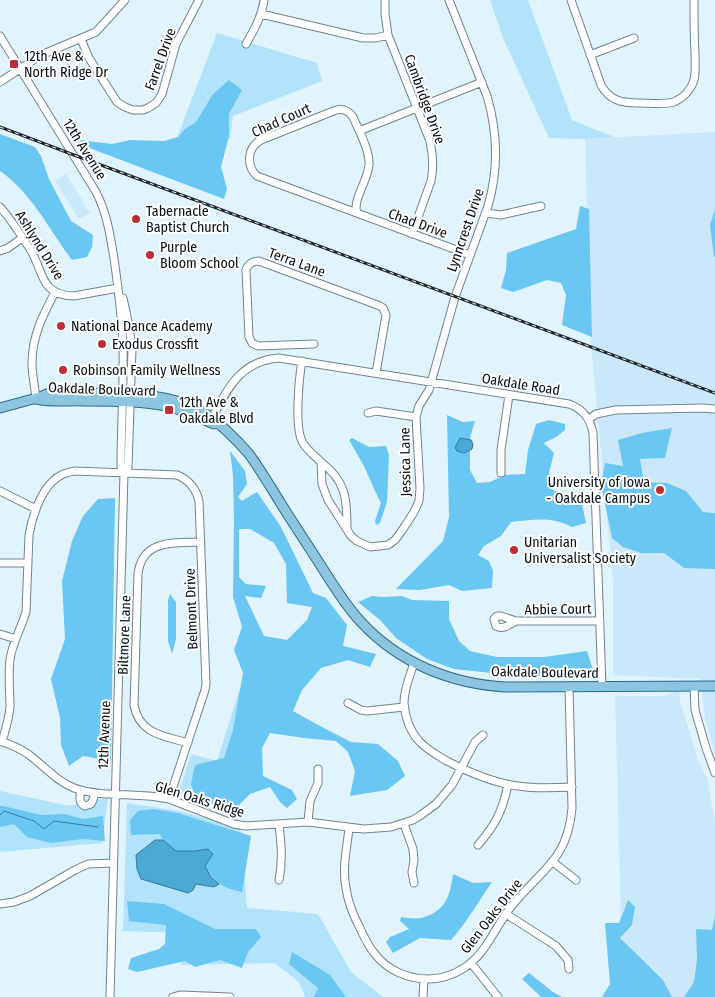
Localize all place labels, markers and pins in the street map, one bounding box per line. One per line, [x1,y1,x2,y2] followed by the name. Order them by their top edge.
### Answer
[24,48,108,81] place label: 12th Ave & North Ridge Dr
[8,58,20,70] marker: 12th Ave & North Ridge Dr
[146,203,229,236] place label: Tabernacle Baptist Church
[130,213,142,225] marker: Tabernacle Baptist Church
[160,239,239,272] place label: Purple Bloom School
[144,249,156,261] marker: Purple Bloom School
[71,318,213,335] place label: National Dance Academy
[55,320,67,332] marker: National Dance Academy
[112,336,199,353] place label: Exodus Crossfit
[96,338,108,350] marker: Exodus Crossfit
[73,362,220,379] place label: Robinson Family Wellness
[57,364,69,376] marker: Robinson Family Wellness
[179,394,254,427] place label: 12th Ave & Oakdale Blvd
[163,404,175,416] marker: 12th Ave & Oakdale Blvd
[546,474,650,507] place label: University of Iowa - Oakdale Campus
[654,484,666,496] marker: University of Iowa - Oakdale Campus
[524,534,637,567] place label: Unitarian Universalist Society
[508,544,520,556] marker: Unitarian Universalist Society

